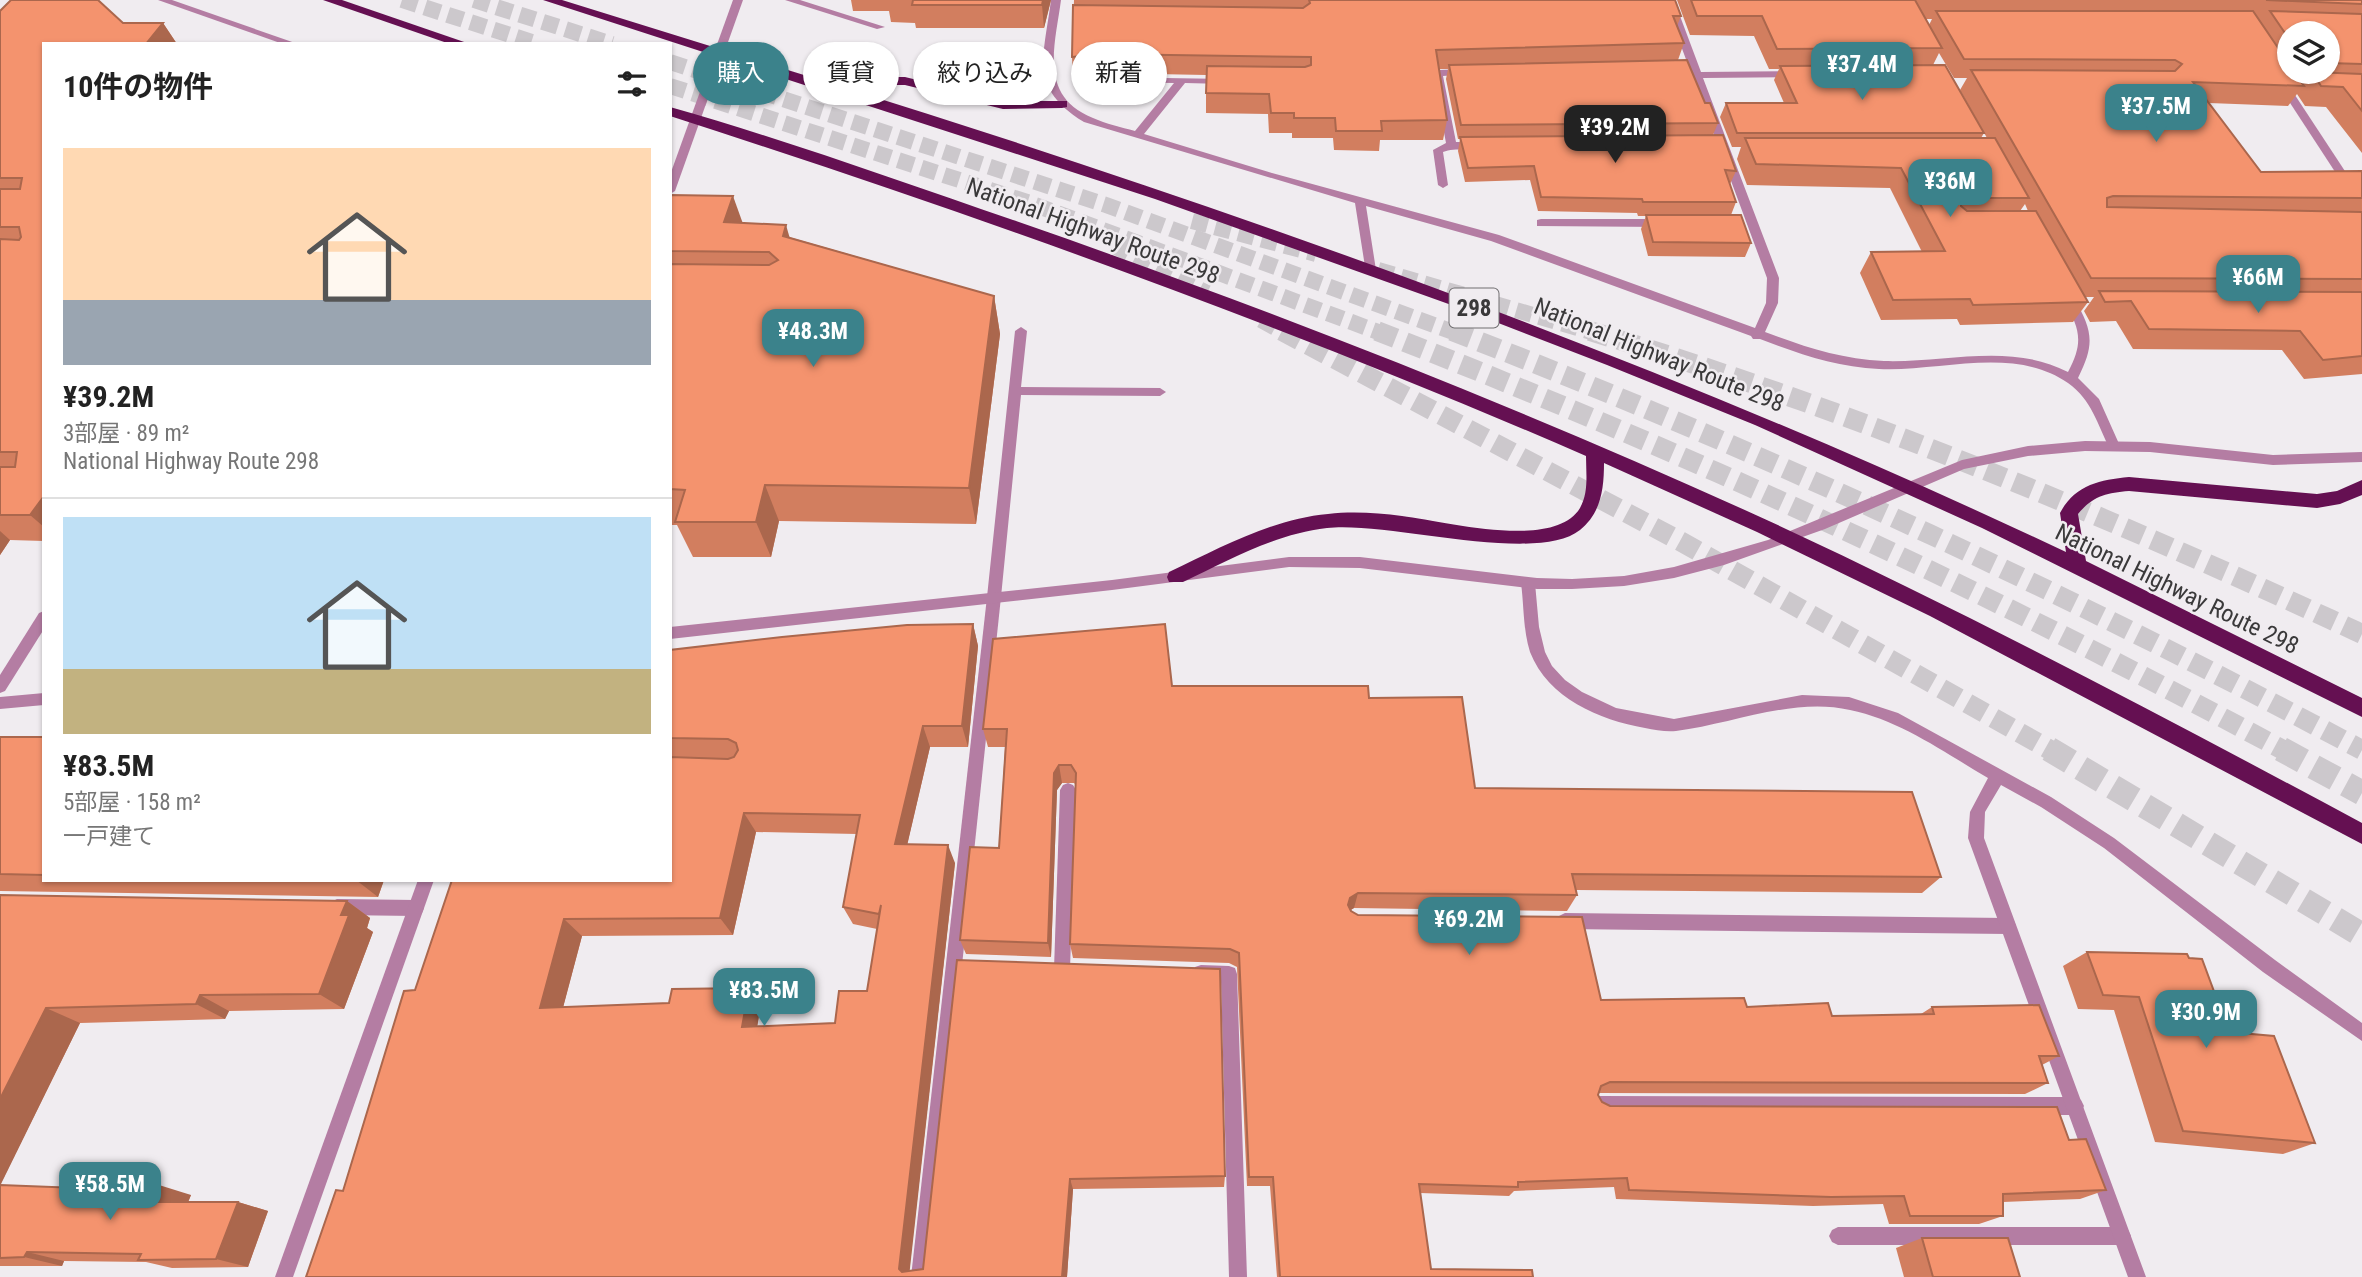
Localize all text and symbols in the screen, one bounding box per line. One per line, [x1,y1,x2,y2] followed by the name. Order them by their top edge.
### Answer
[2277,21,2340,84] map controls
[2277,21,2340,84] button: layers
[693,42,789,105] chip: 購入
[803,42,899,105] chip: 賃貸
[913,42,1057,105] chip: 絞り込み
[1071,42,1167,105] chip: 新着
[1805,42,1919,102] pin: ¥37.4M
[1827,51,1897,78] text: ¥37.4M
[613,65,651,103] icon: filters
[63,69,213,104] text: 10件の物件
[2099,85,2213,144] pin: ¥37.5M
[2121,93,2191,120] text: ¥37.5M
[1558,106,1672,165] pin: ¥39.2M
[1580,114,1650,141] text: ¥39.2M
[1909,160,1991,219] pin: ¥36M
[1924,168,1976,195] text: ¥36M
[963,172,1223,290] street label: National Highway Route 298
[294,194,420,320] icon: home
[2217,256,2299,315] pin: ¥66M
[2232,264,2284,291] text: ¥66M
[1450,288,1498,328] road number: 298
[1530,292,1788,418] street label: National Highway Route 298
[756,310,870,369] pin: ¥48.3M
[778,318,848,345] text: ¥48.3M
[63,379,154,414] text: ¥39.2M
[63,420,189,447] text: 3部屋 · 89 m²
[63,448,319,475] text: National Highway Route 298
[2051,518,2303,660] street label: National Highway Route 298
[294,562,420,688] icon: home
[63,748,154,783] text: ¥83.5M
[63,789,201,816] text: 5部屋 · 158 m²
[63,823,155,850] text: 一戸建て
[1412,898,1526,957] pin: ¥69.2M
[1434,906,1504,933] text: ¥69.2M
[707,968,821,1028] pin: ¥83.5M
[729,977,799,1004] text: ¥83.5M
[2149,990,2263,1050] pin: ¥30.9M
[2171,999,2241,1026] text: ¥30.9M
[53,1162,167,1222] pin: ¥58.5M
[75,1171,145,1198] text: ¥58.5M

